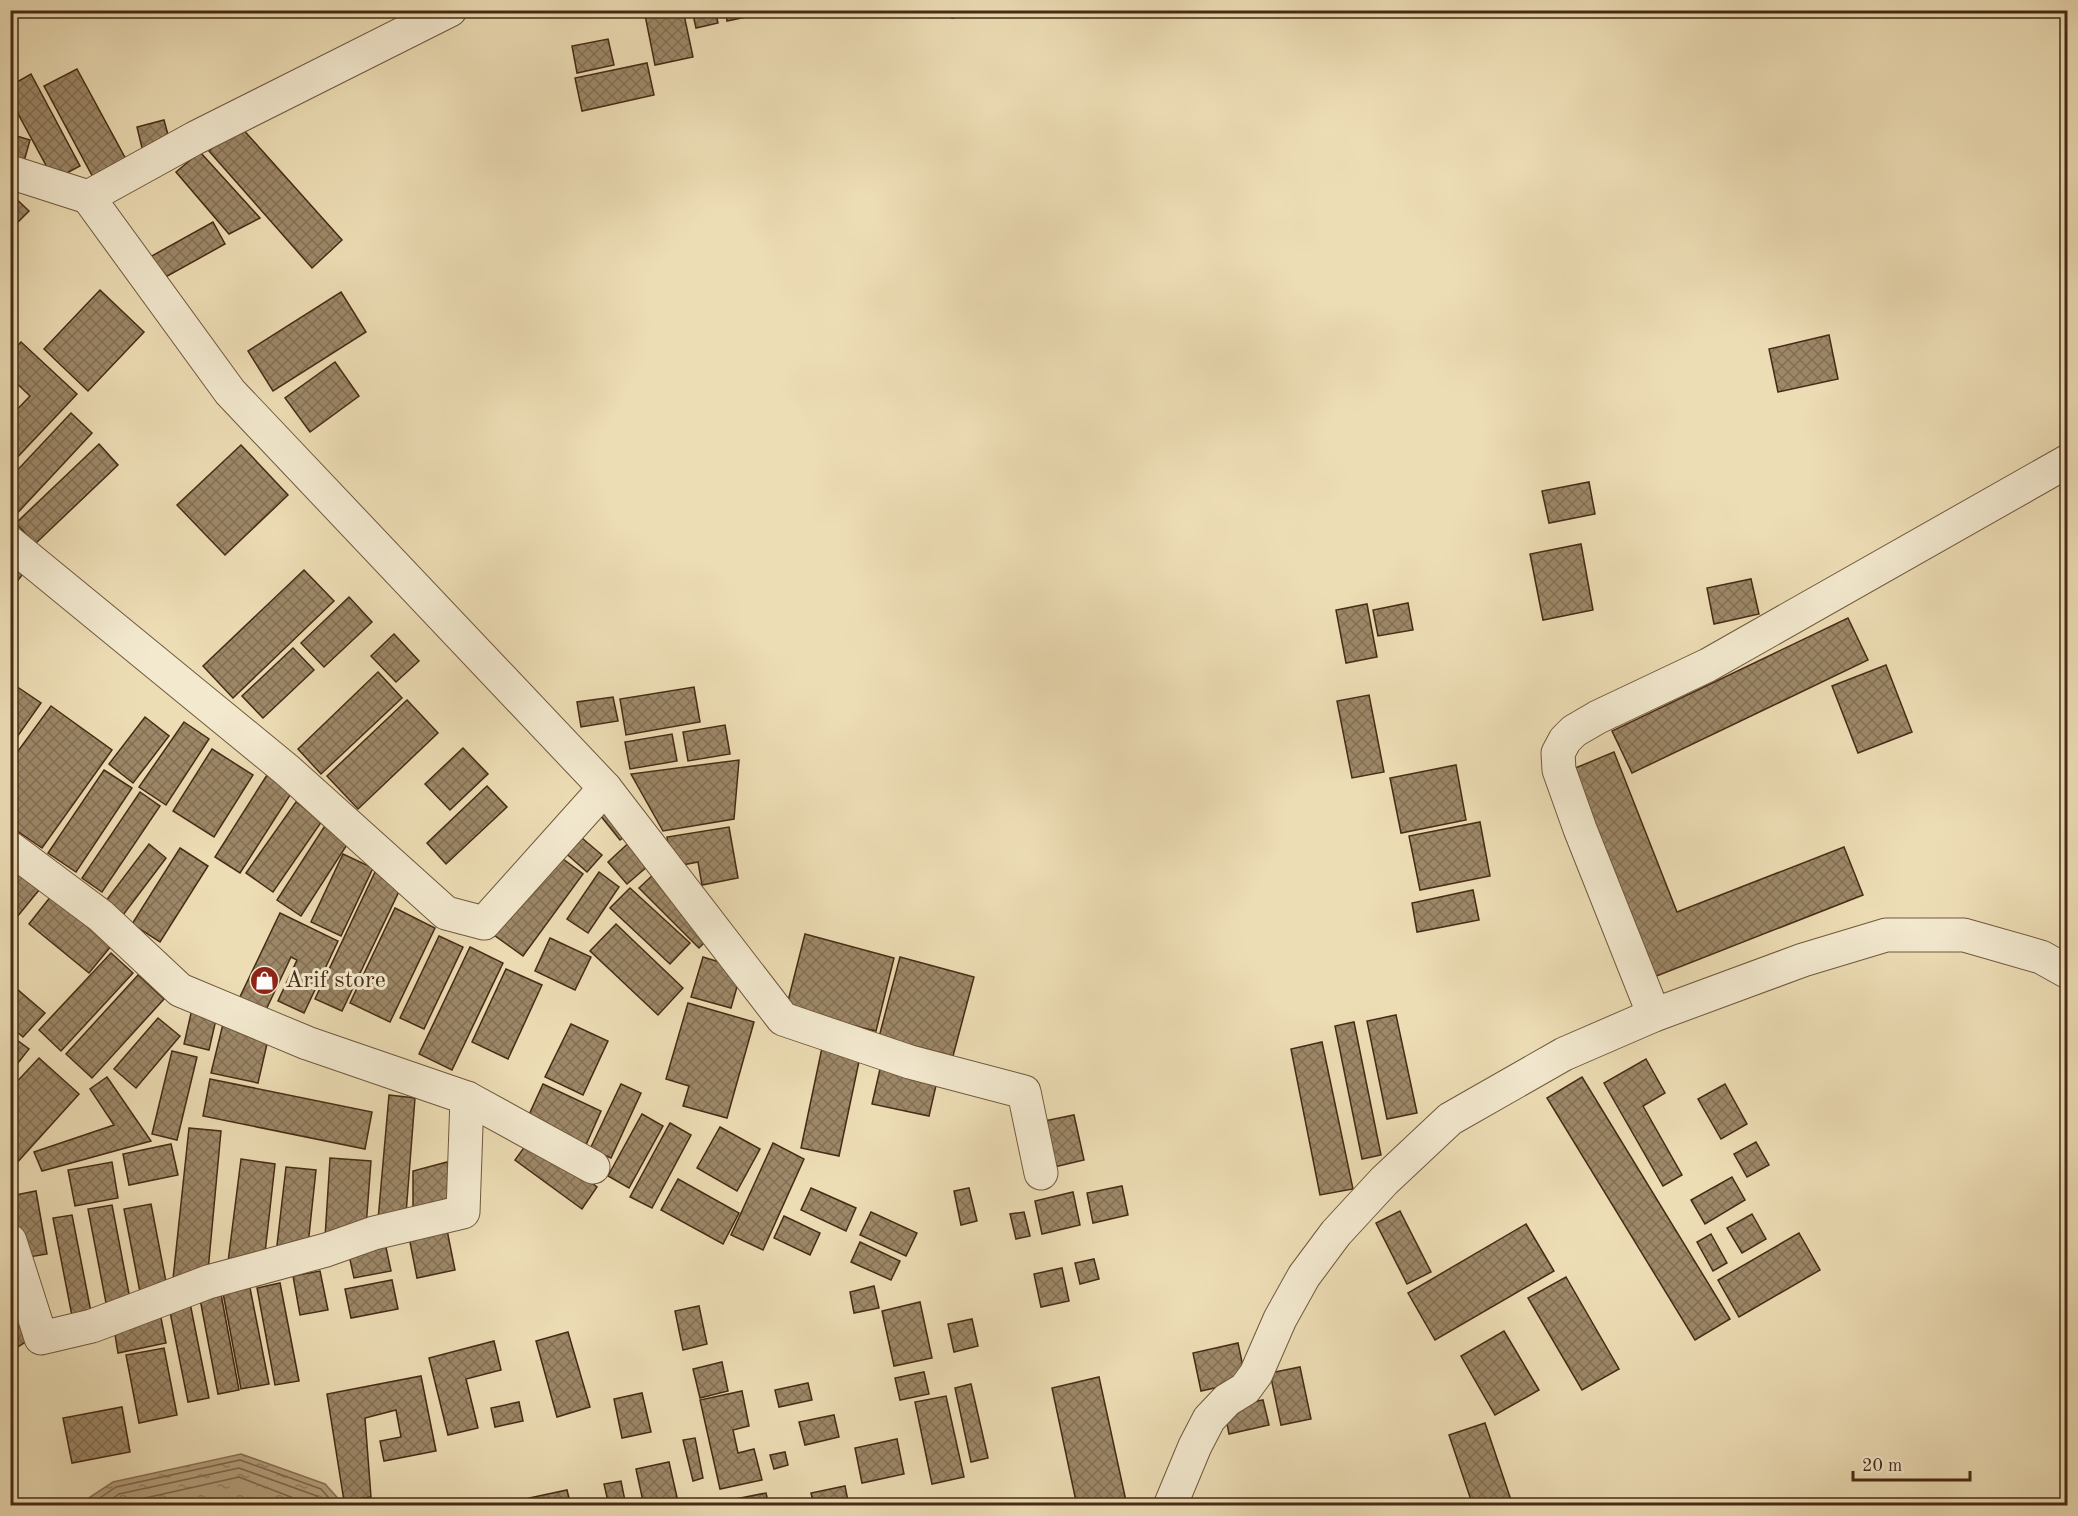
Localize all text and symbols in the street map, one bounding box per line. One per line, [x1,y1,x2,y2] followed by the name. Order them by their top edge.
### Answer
[248,965,280,997] shop icon: Arif store
[285,969,386,993] place label: Arif store
[1853,1444,1970,1482] scale bar
[1862,1457,1902,1475] text: 20 m

